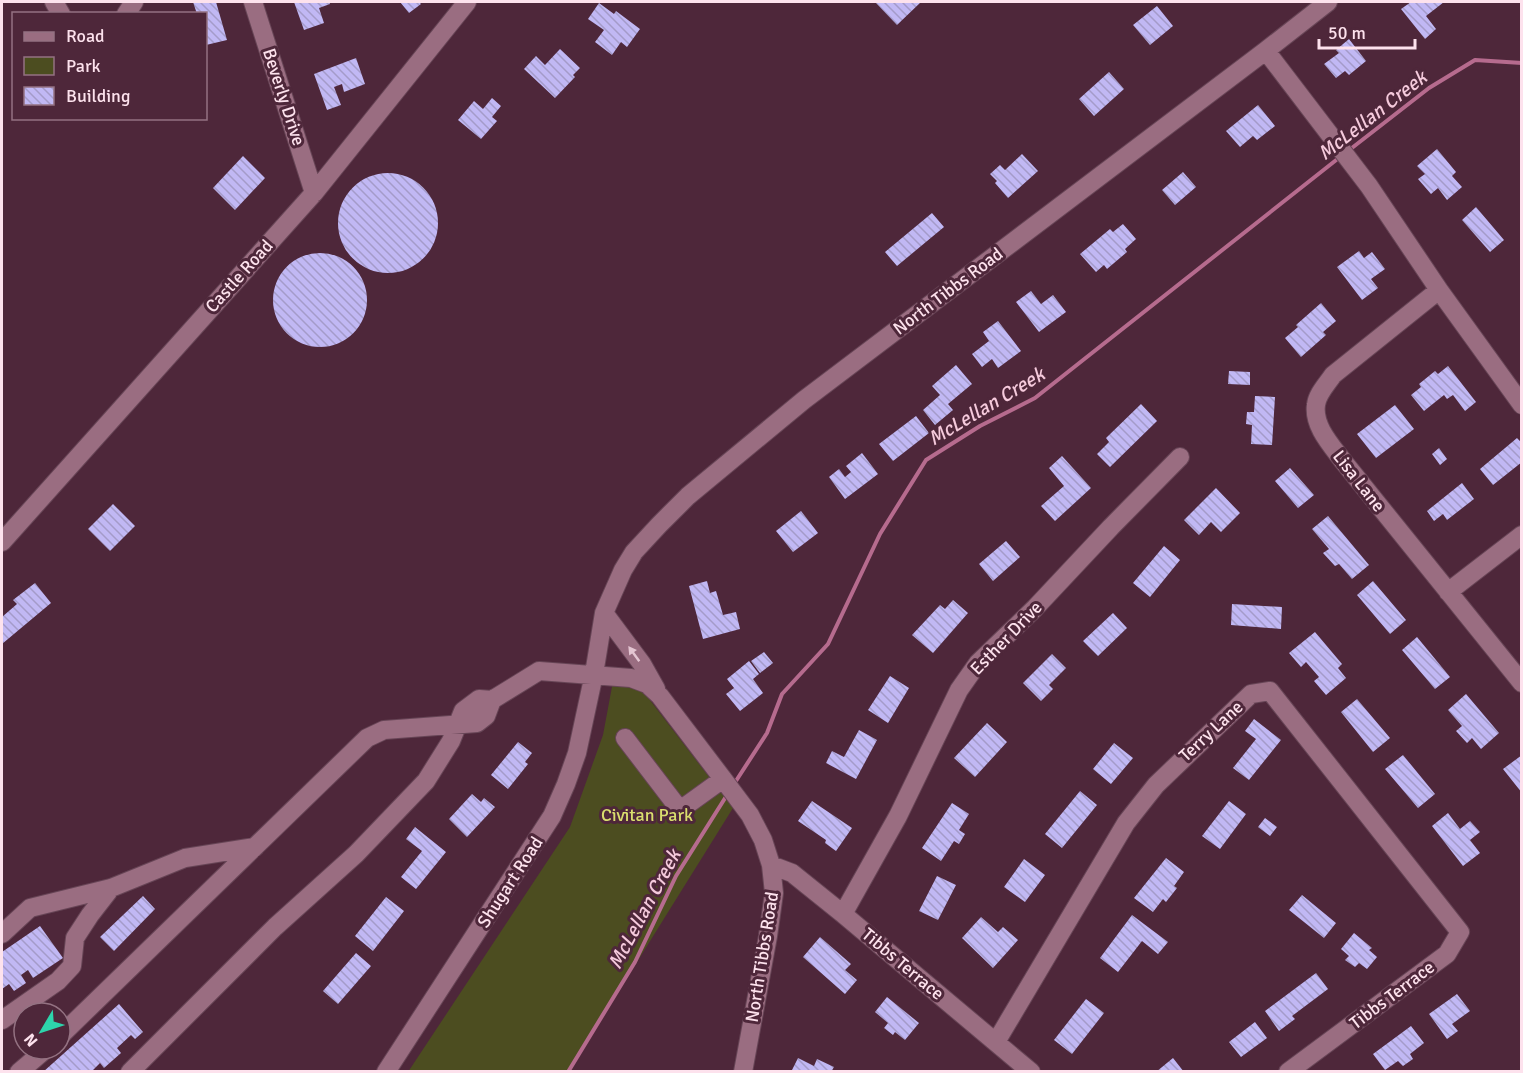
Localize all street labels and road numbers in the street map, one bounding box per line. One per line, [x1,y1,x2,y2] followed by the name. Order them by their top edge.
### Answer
[258,46,310,148] street label: Beverly Drive
[200,235,278,317] street label: Castle Road
[889,243,1007,339] street label: North Tibbs Road
[1328,446,1390,516] street label: Lisa Lane
[965,597,1047,679] street label: Esther Drive
[1174,696,1248,766] street label: Terry Lane
[472,832,548,932] street label: Shugart Road
[741,890,783,1024] street label: North Tibbs Road
[857,923,949,1005] street label: Tibbs Terrace
[1345,956,1439,1034] street label: Tibbs Terrace

